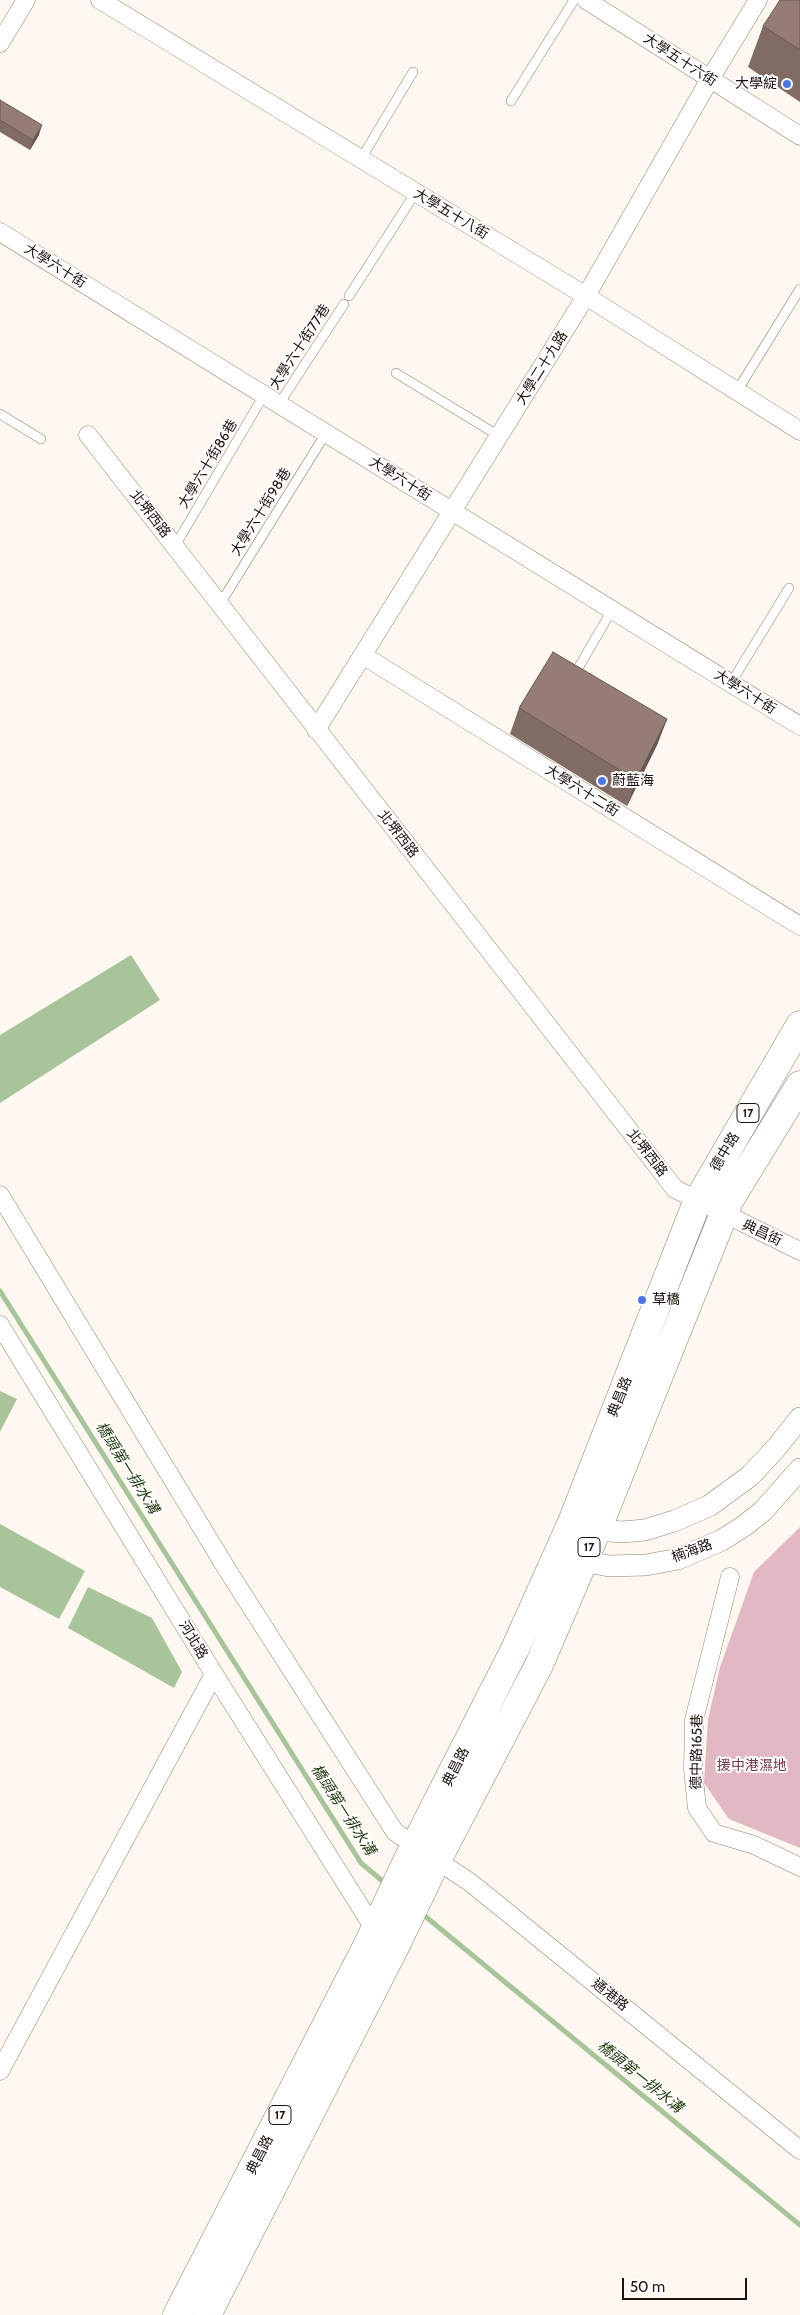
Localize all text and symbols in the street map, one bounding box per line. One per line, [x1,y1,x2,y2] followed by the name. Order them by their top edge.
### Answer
[640,30,720,90] street label: 大學五十六街
[735,76,777,92] place label: 大學綻
[781,78,793,90] marker: 大學綻
[411,185,491,243] street label: 大學五十八街
[21,240,89,292] street label: 大學六十街
[266,301,334,393] street label: 大學六十街77巷
[513,328,571,408] street label: 大學二十九路
[175,417,241,511] street label: 大學六十街86巷
[366,453,434,505] street label: 大學六十街
[227,465,295,559] street label: 大學六十街98巷
[126,487,174,541] street label: 北堺西路
[711,666,779,718] street label: 大學六十街
[542,762,622,820] street label: 大學六十二街
[612,773,654,789] place label: 蔚藍海
[596,775,608,787] marker: 蔚藍海
[374,807,422,861] street label: 北堺西路
[737,1104,759,1122] road number: 17
[623,1126,671,1180] street label: 北堺西路
[707,1130,743,1174] street label: 德中路
[739,1217,785,1249] street label: 典昌街
[652,1292,680,1308] place label: 草橋
[636,1294,648,1306] marker: 草橋
[604,1374,636,1420] street label: 典昌路
[92,1419,162,1517] water label: 橋頭第一排水溝
[669,1536,715,1566] street label: 楠海路
[578,1538,600,1556] road number: 17
[175,1618,211,1662] street label: 河北路
[688,1714,706,1790] street label: 德中路165巷
[439,1744,473,1790] street label: 典昌路
[717,1758,787,1774] park label: 援中港濕地
[307,1761,379,1859] water label: 橋頭第一排水溝
[588,1975,632,2015] street label: 通港路
[594,2037,686,2117] water label: 橋頭第一排水溝
[269,2106,291,2124] road number: 17
[243,2132,277,2178] street label: 典昌路
[625,2268,750,2300] scale bar
[630,2278,665,2296] text: 50 m

